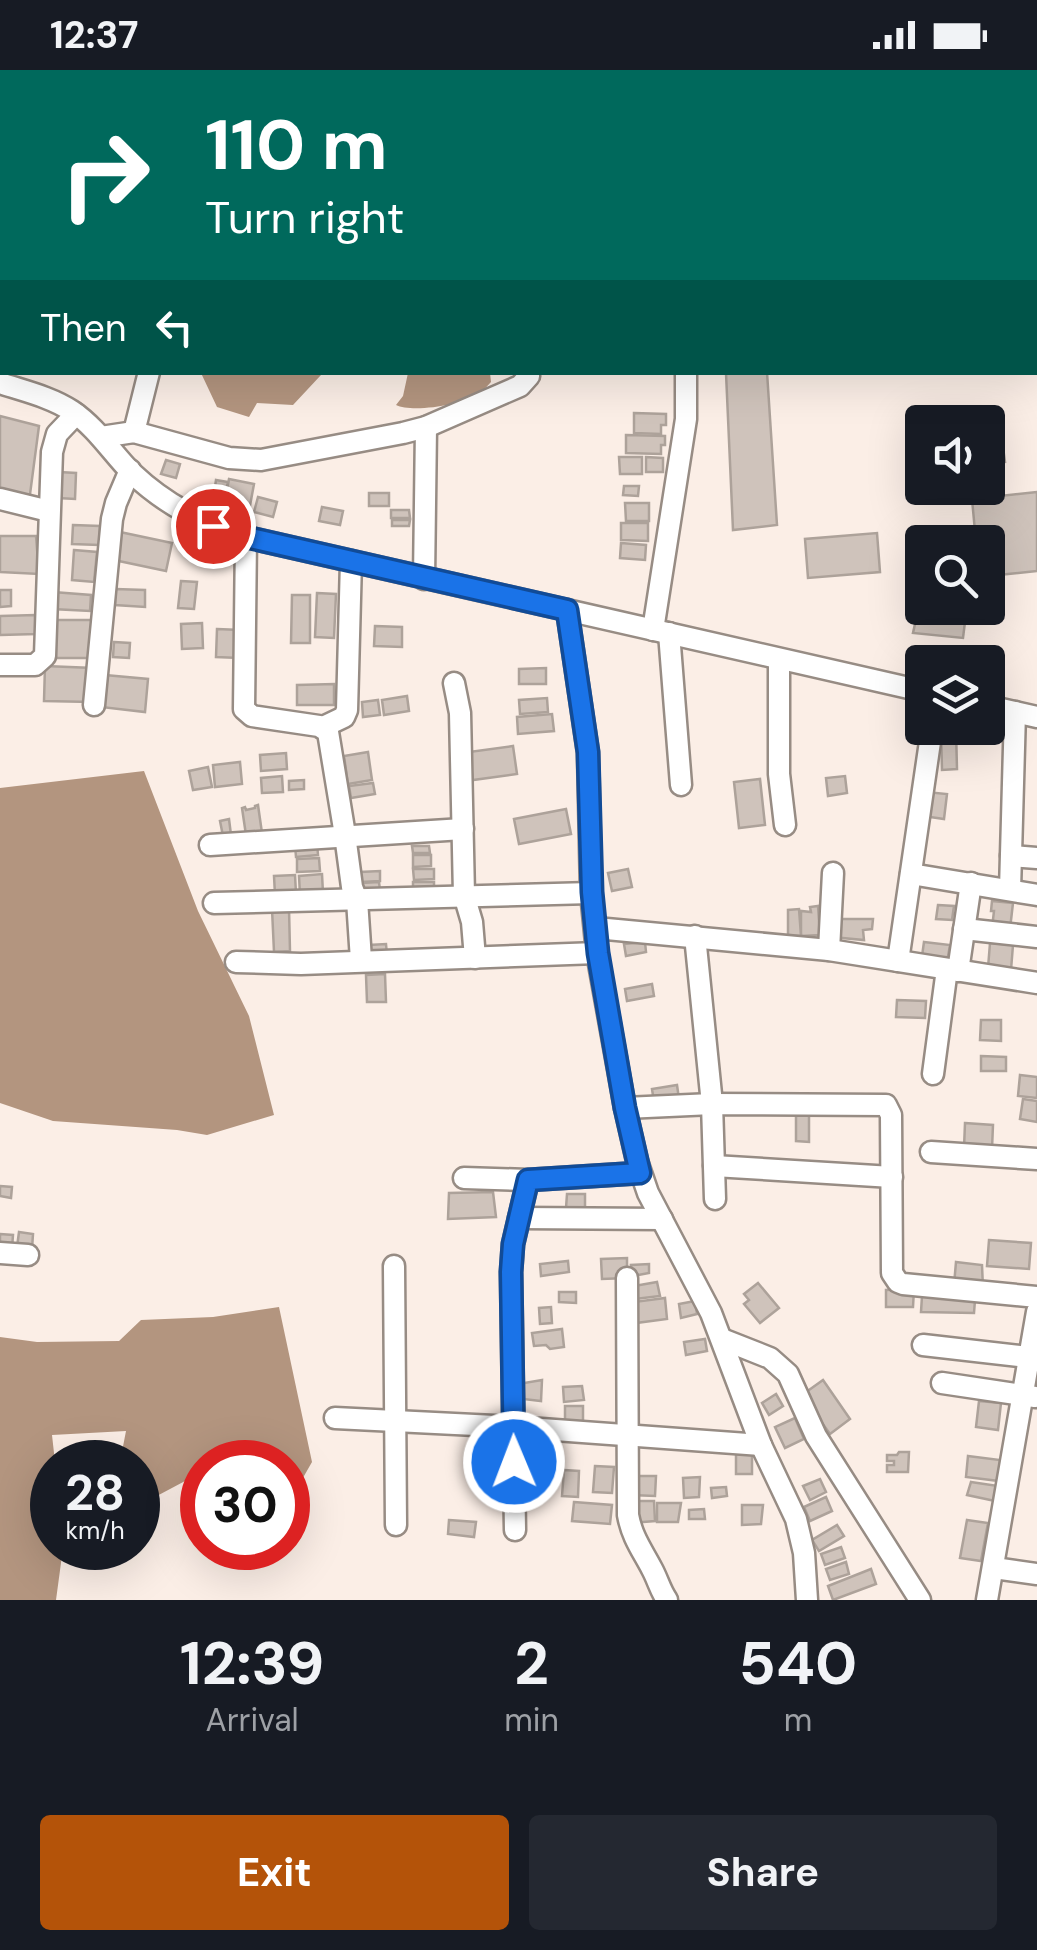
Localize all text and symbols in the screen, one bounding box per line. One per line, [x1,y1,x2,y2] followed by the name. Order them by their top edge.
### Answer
[50,10,138,60] text: 12:37
[205,100,388,191] text: 110 m
[40,110,170,240] icon: right
[205,188,404,247] text: Turn right
[147,300,202,355] icon: left
[40,303,127,353] text: Then
[905,405,1005,745] map controls
[905,405,1005,505] button: sound
[171,484,256,569] pin
[186,499,241,554] icon: arrive
[905,525,1005,625] button: search
[905,645,1005,745] button: layers
[462,1410,566,1514] position arrow
[180,1440,310,1570] speed limit sign: 30
[65,1460,125,1526] text: 28
[65,1514,125,1547] text: km/h
[180,1624,324,1703] text: 12:39
[514,1624,549,1703] text: 2
[739,1624,857,1703] text: 540
[206,1699,299,1741] text: Arrival
[504,1699,559,1741] text: min
[784,1699,812,1741] text: m
[40,1815,509,1930] button: Exit
[529,1815,997,1930] button: Share

